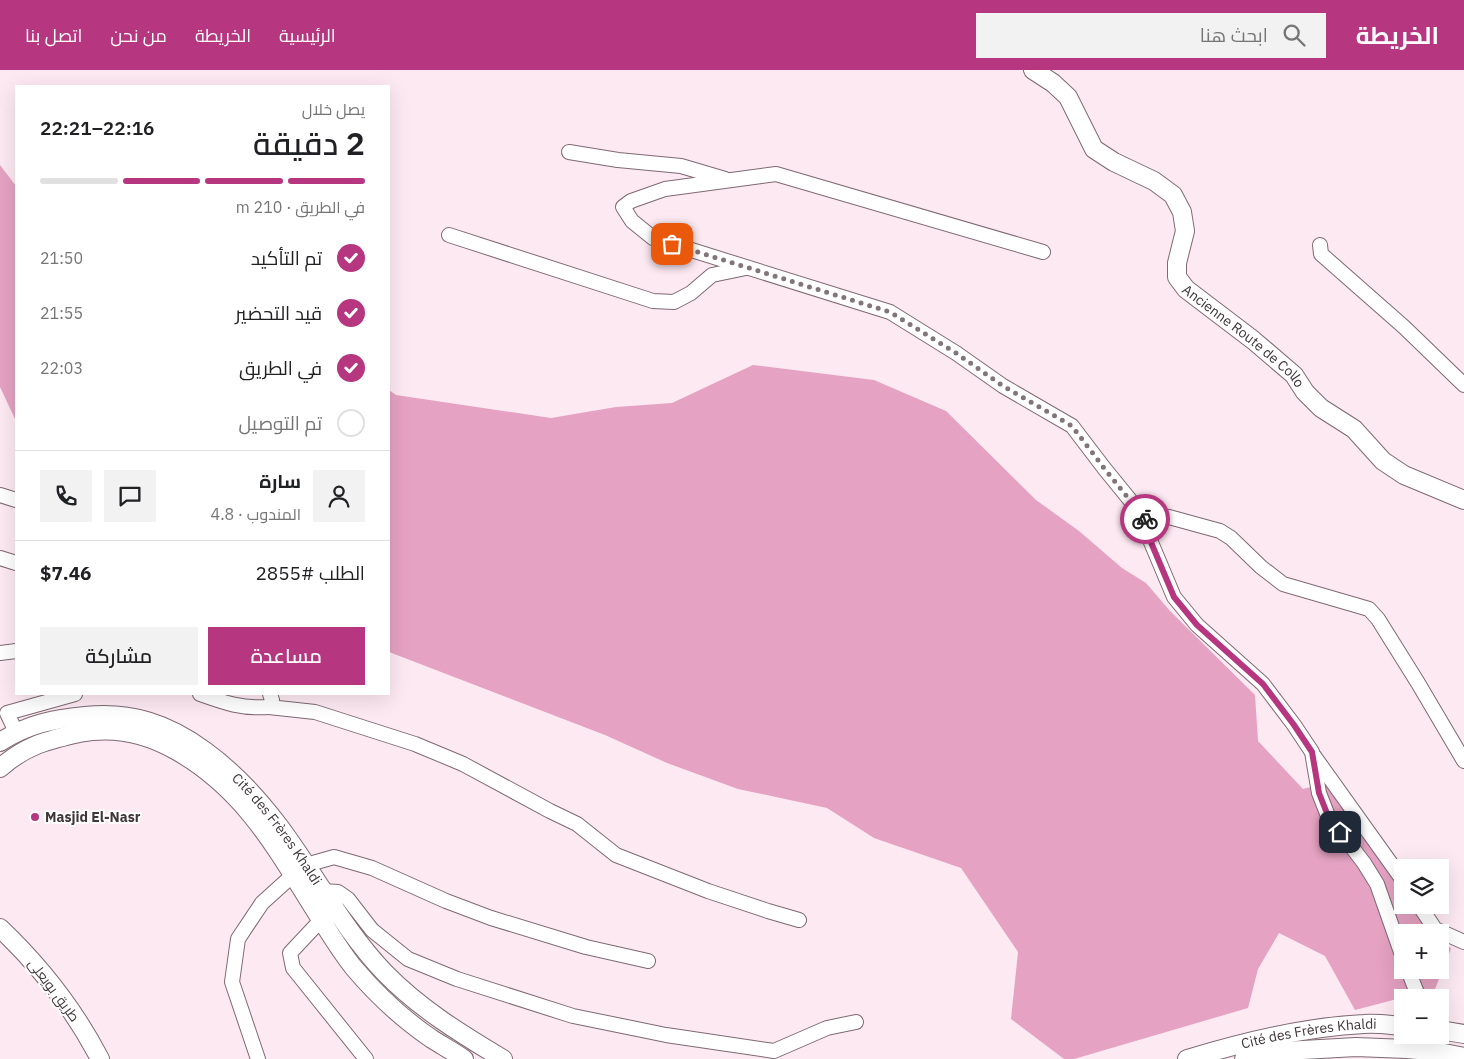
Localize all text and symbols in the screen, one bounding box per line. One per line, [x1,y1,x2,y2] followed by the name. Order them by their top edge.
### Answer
[976,13,1326,58] search box
[1356,19,1439,51] text: الخريطة
[1280,21,1308,49] icon: search
[1200,23,1268,47] text: ابحث هنا
[25,24,82,47] text: اتصل بنا
[110,24,167,47] text: من نحن
[195,24,251,47] text: الخريطة
[279,24,336,47] text: الرئيسية
[302,99,365,119] text: يصل خلال
[40,116,155,140] text: 22:16–22:21
[253,122,365,164] text: 2 دقيقة
[236,197,365,217] text: في الطريق · 210 m
[651,223,693,265] pin
[658,230,686,258] icon: bag
[337,244,365,272] icon: check
[251,246,322,270] text: تم التأكيد
[40,248,83,268] text: 21:50
[1179,280,1309,391] street label: Ancienne Route de Collo
[337,299,365,327] icon: check
[235,301,322,325] text: قيد التحضير
[40,303,83,323] text: 21:55
[337,354,365,382] icon: check
[239,356,322,380] text: في الطريق
[40,358,83,378] text: 22:03
[239,411,322,435] text: تم التوصيل
[259,469,301,493] text: سارة
[40,470,92,522] button: phone
[104,470,156,522] button: chat
[313,470,365,522] button: person
[1120,494,1170,544] courier
[211,504,301,524] text: المندوب · 4.8
[1131,505,1159,533] icon: bike
[40,561,92,585] text: $7.46
[255,561,365,585] text: الطلب #2855
[40,627,198,685] button: مشاركة
[208,627,365,685] button: مساعدة
[228,769,326,888] street label: Cité des Frères Khaldi
[45,808,141,826] place label: Masjid El-Nasr
[29,811,41,823] marker: Masjid El-Nasr
[1319,811,1361,853] pin
[1326,818,1354,846] icon: home
[1394,859,1449,1044] map controls
[1394,859,1449,914] button: layers
[1394,924,1449,979] button: +
[24,955,84,1025] street label: طريق بويعلى
[1394,989,1449,1044] button: −
[1239,1015,1377,1053] street label: Cité des Frères Khaldi

